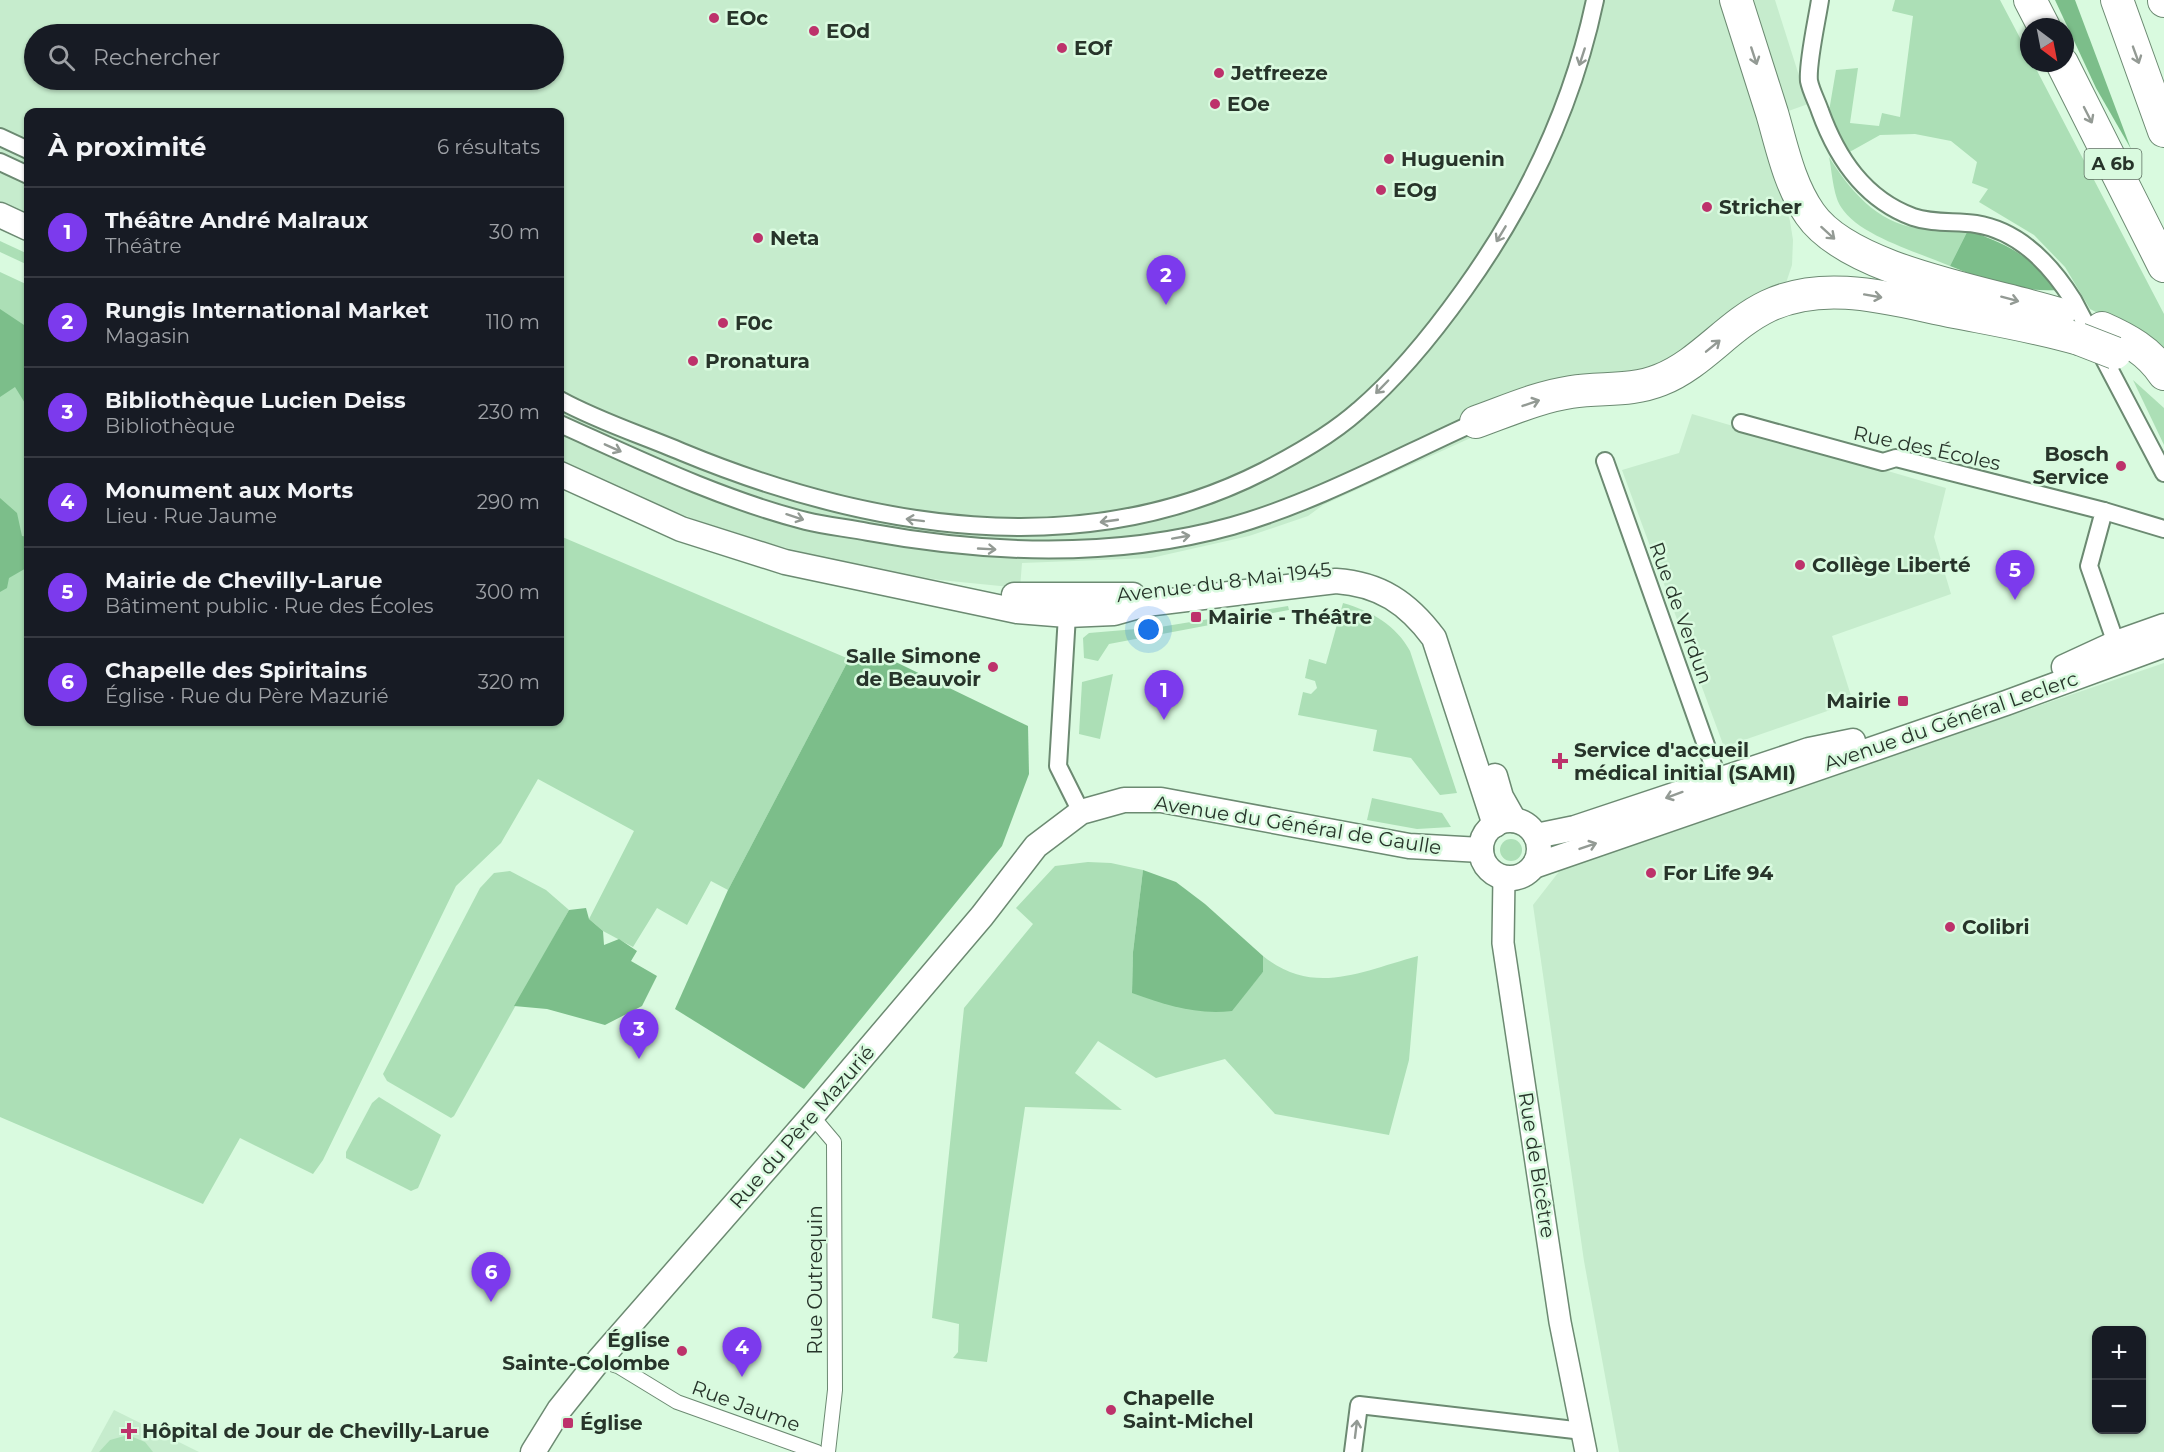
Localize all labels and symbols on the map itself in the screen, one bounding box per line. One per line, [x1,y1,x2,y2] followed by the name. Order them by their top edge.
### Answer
[726,6,768,30] place label: EOc
[707,11,721,25] marker: EOc
[2020,18,2074,72] north arrow
[826,19,870,43] place label: EOd
[807,24,821,38] marker: EOd
[1074,36,1113,60] place label: EOf
[1055,41,1069,55] marker: EOf
[1749,46,1760,65] one-way arrow
[2131,46,2142,64] one-way arrow
[1576,47,1587,66] one-way arrow
[1230,61,1328,85] place label: Jetfreeze
[1212,66,1226,80] marker: Jetfreeze
[1227,92,1270,116] place label: EOe
[1208,97,1222,111] marker: EOe
[2083,106,2095,124] one-way arrow
[1401,147,1505,171] place label: Huguenin
[2084,149,2142,179] road number: A 6b
[1382,152,1396,166] marker: Huguenin
[1393,178,1437,202] place label: EOg
[1374,183,1388,197] marker: EOg
[1719,195,1802,219] place label: Stricher
[1700,200,1714,214] marker: Stricher
[1495,225,1507,242] one-way arrow
[770,226,819,250] place label: Neta
[1820,226,1835,240] one-way arrow
[751,231,765,245] marker: Neta
[1146,256,1186,305] pin: 2
[1862,291,1882,302] one-way arrow
[2000,294,2019,306] one-way arrow
[735,311,773,335] place label: F0c
[716,316,730,330] marker: F0c
[1704,340,1720,353] one-way arrow
[705,349,810,373] place label: Pronatura
[686,354,700,368] marker: Pronatura
[1374,380,1389,395] one-way arrow
[1521,396,1540,407] one-way arrow
[1851,421,2003,475] street label: Rue des Écoles
[603,442,621,454] one-way arrow
[2032,442,2109,489] place label: Bosch Service
[2114,459,2128,473] marker: Bosch Service
[785,513,804,524] one-way arrow
[905,514,925,525] one-way arrow
[1100,516,1119,527] one-way arrow
[1171,531,1190,542] one-way arrow
[1644,539,1718,687] street label: Rue de Verdun
[976,543,996,554] one-way arrow
[1996,550,2034,600] pin: 5
[1812,553,1971,577] place label: Collège Liberté
[1115,557,1333,607] street label: Avenue du 8 Mai 1945
[1793,558,1807,572] marker: Collège Liberté
[1208,605,1372,629] place label: Mairie - Théâtre
[1189,610,1203,624] marker: Mairie - Théâtre
[1134,615,1163,644] your location
[846,644,981,691] place label: Salle Simone de Beauvoir
[986,660,1000,674] marker: Salle Simone de Beauvoir
[1821,666,2081,776] street label: Avenue du Général Leclerc
[1144,670,1184,720] pin: 1
[1826,689,1891,713] place label: Mairie
[1896,694,1910,708] marker: Mairie
[1574,738,1796,785] place label: Service d'accueil médical initial (SAMI)
[1551,752,1569,770] marker: Service d'accueil médical initial (SAMI)
[1153,790,1443,860] street label: Avenue du Général de Gaulle
[1665,790,1684,801] one-way arrow
[1578,839,1597,850] one-way arrow
[1663,861,1774,885] place label: For Life 94
[1644,866,1658,880] marker: For Life 94
[1962,915,2030,939] place label: Colibri
[1943,920,1957,934] marker: Colibri
[620,1010,658,1059] pin: 3
[725,1040,879,1214] street label: Rue du Père Mazurié
[1514,1090,1560,1240] street label: Rue de Bicêtre
[803,1205,827,1355] street label: Rue Outrequin
[472,1252,510,1302] pin: 6
[502,1328,670,1375] place label: Église Sainte-Colombe
[722,1328,762,1377] pin: 4
[675,1344,689,1358] marker: Église Sainte-Colombe
[688,1375,804,1437] street label: Rue Jaume
[1123,1386,1254,1433] place label: Chapelle Saint-Michel
[1104,1403,1118,1417] marker: Chapelle Saint-Michel
[580,1411,643,1435] place label: Église
[561,1416,575,1430] marker: Église
[142,1419,489,1443] place label: Hôpital de Jour de Chevilly-Larue
[1351,1419,1362,1439] one-way arrow
[120,1422,138,1440] marker: Hôpital de Jour de Chevilly-Larue

